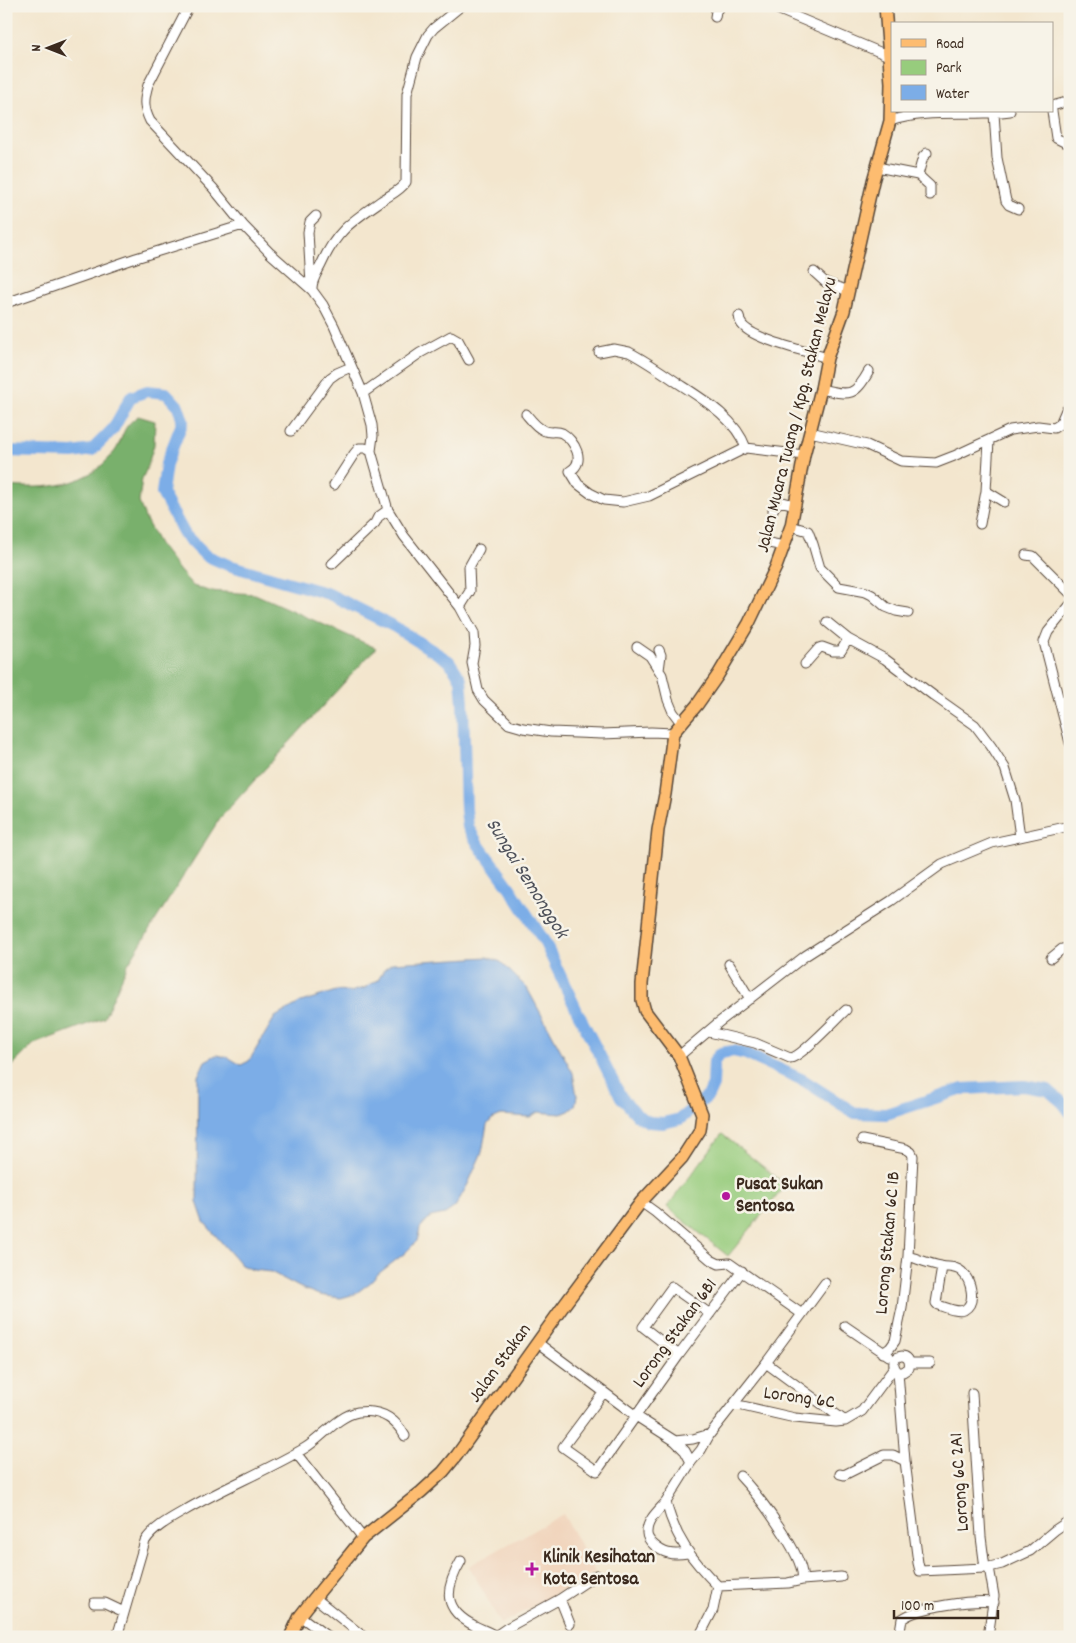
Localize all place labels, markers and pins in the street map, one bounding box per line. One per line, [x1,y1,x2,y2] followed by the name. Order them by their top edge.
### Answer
[736,1172,823,1221] place label: Pusat Sukan Sentosa
[720,1190,732,1202] marker: Pusat Sukan Sentosa
[543,1545,655,1594] place label: Klinik Kesihatan Kota Sentosa
[525,1562,539,1576] marker: Klinik Kesihatan Kota Sentosa

